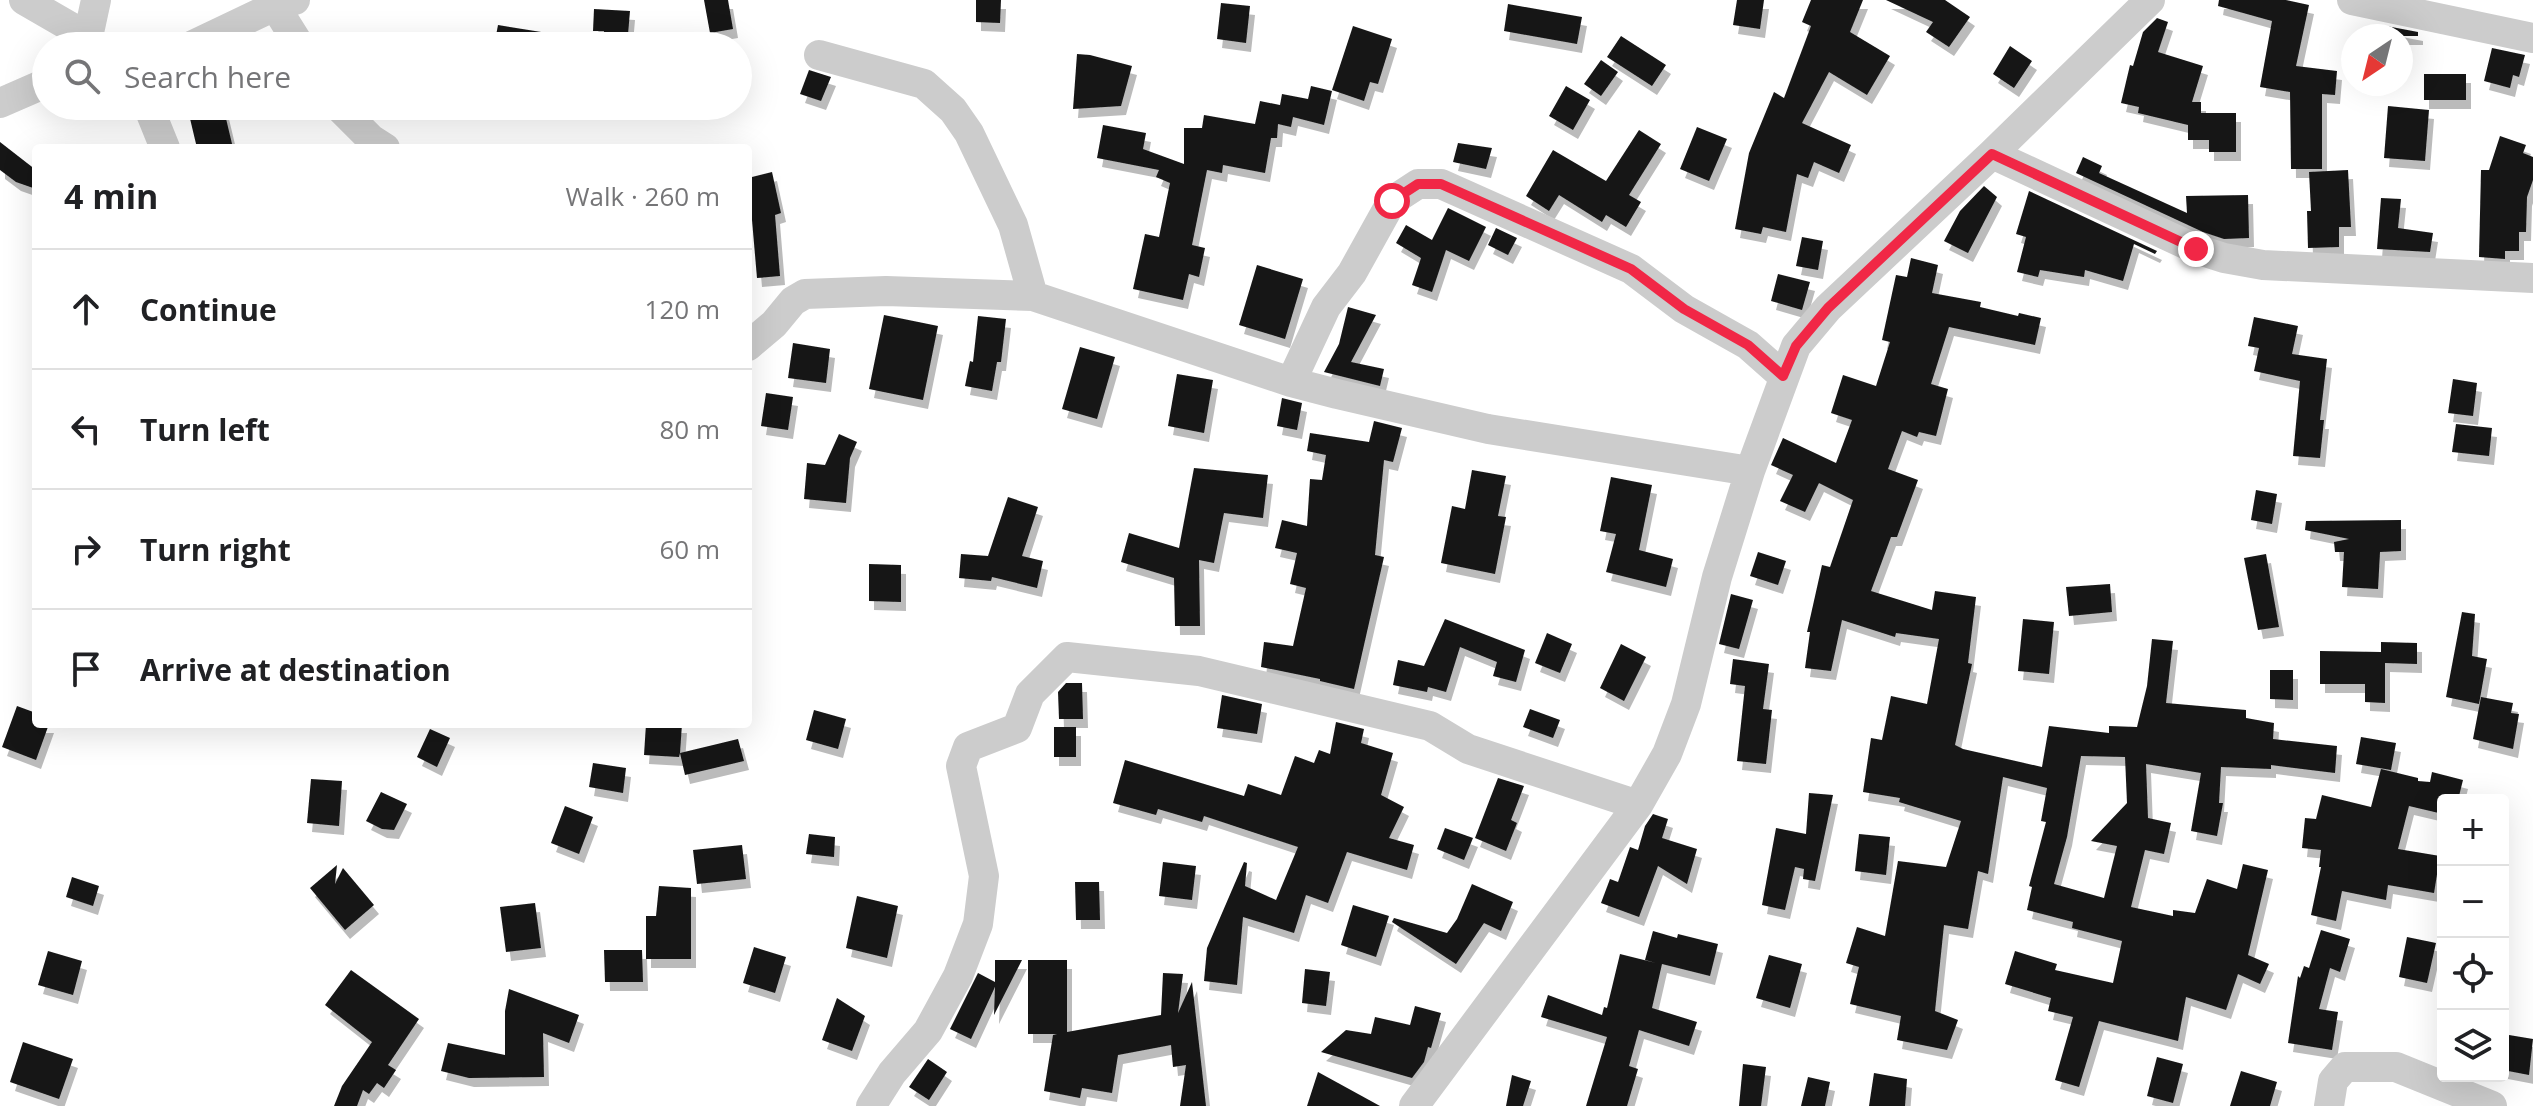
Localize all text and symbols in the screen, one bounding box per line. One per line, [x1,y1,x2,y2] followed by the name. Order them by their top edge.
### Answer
[2341,24,2413,96] north arrow
[32,32,752,120] search box
[60,54,104,98] icon: search
[124,56,291,97] text: Search here
[64,173,158,219] text: 4 min
[566,178,720,214] text: Walk · 260 m
[1374,183,1410,219] route start
[2178,231,2214,267] route end
[64,287,108,331] icon: ahead
[140,289,277,330] text: Continue
[645,291,720,327] text: 120 m
[64,407,108,451] icon: left
[140,409,270,450] text: Turn left
[659,411,720,447] text: 80 m
[64,527,108,571] icon: right
[140,529,291,570] text: Turn right
[659,531,720,567] text: 60 m
[64,647,108,691] icon: arrive
[140,649,451,690] text: Arrive at destination
[2437,794,2509,1082] map controls
[2437,794,2509,866] button: +
[2437,866,2509,938] button: −
[2437,938,2509,1010] button: locate
[2437,1010,2509,1082] button: layers

